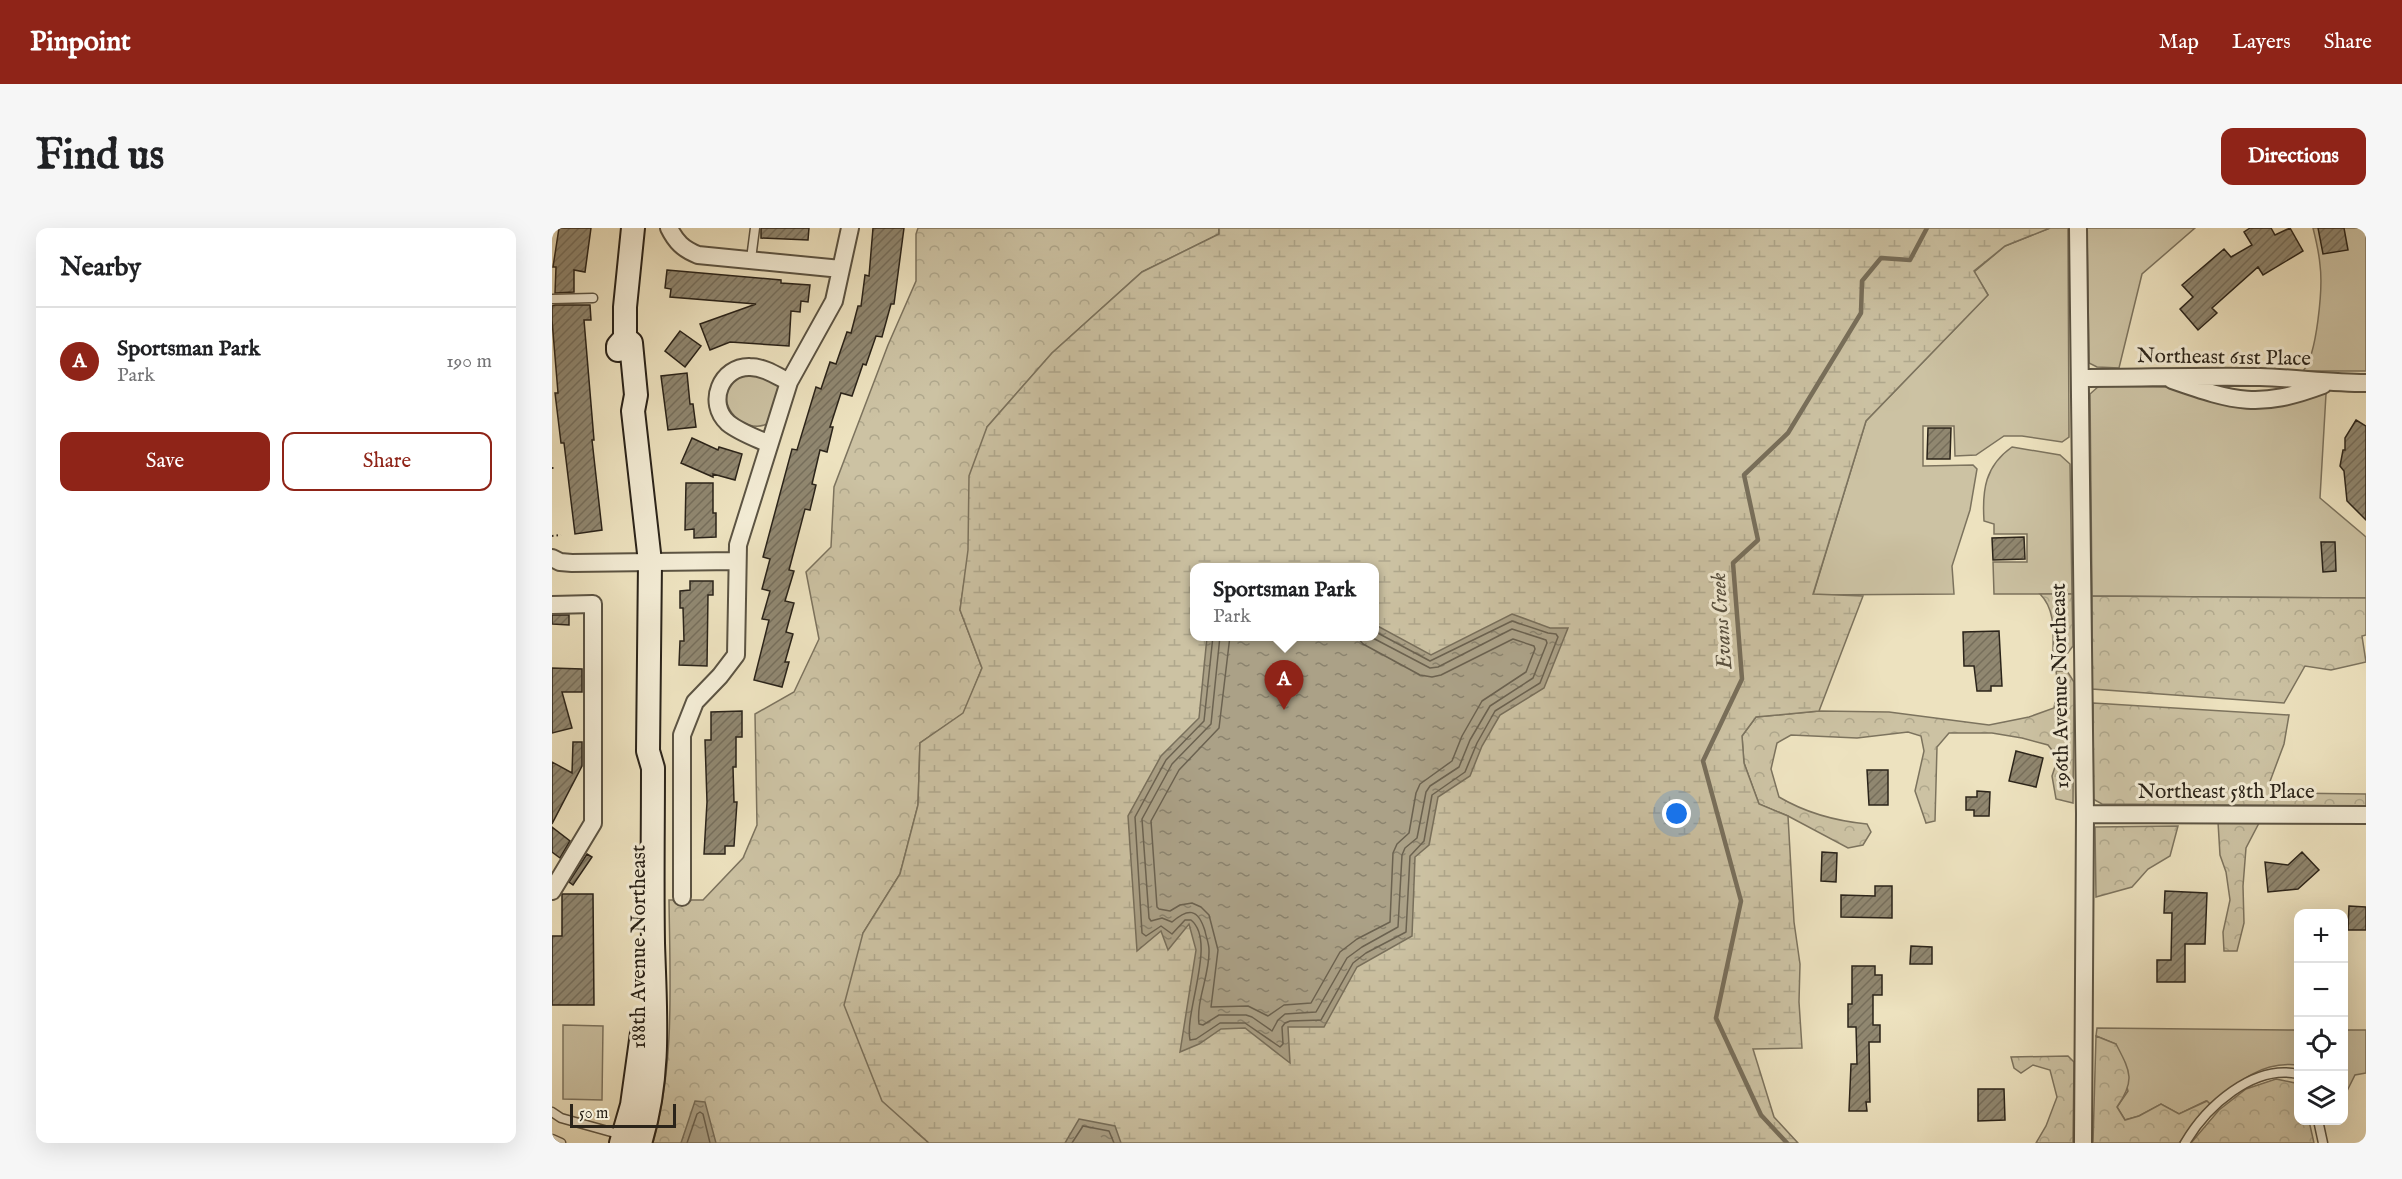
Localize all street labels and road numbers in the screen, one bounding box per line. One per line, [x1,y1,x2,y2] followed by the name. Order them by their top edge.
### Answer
[2137,343,2312,373] street label: Northeast 61st Place
[2046,583,2076,789] street label: 196th Avenue Northeast
[2137,779,2315,806] street label: Northeast 58th Place
[626,845,653,1049] street label: 188th Avenue Northeast

